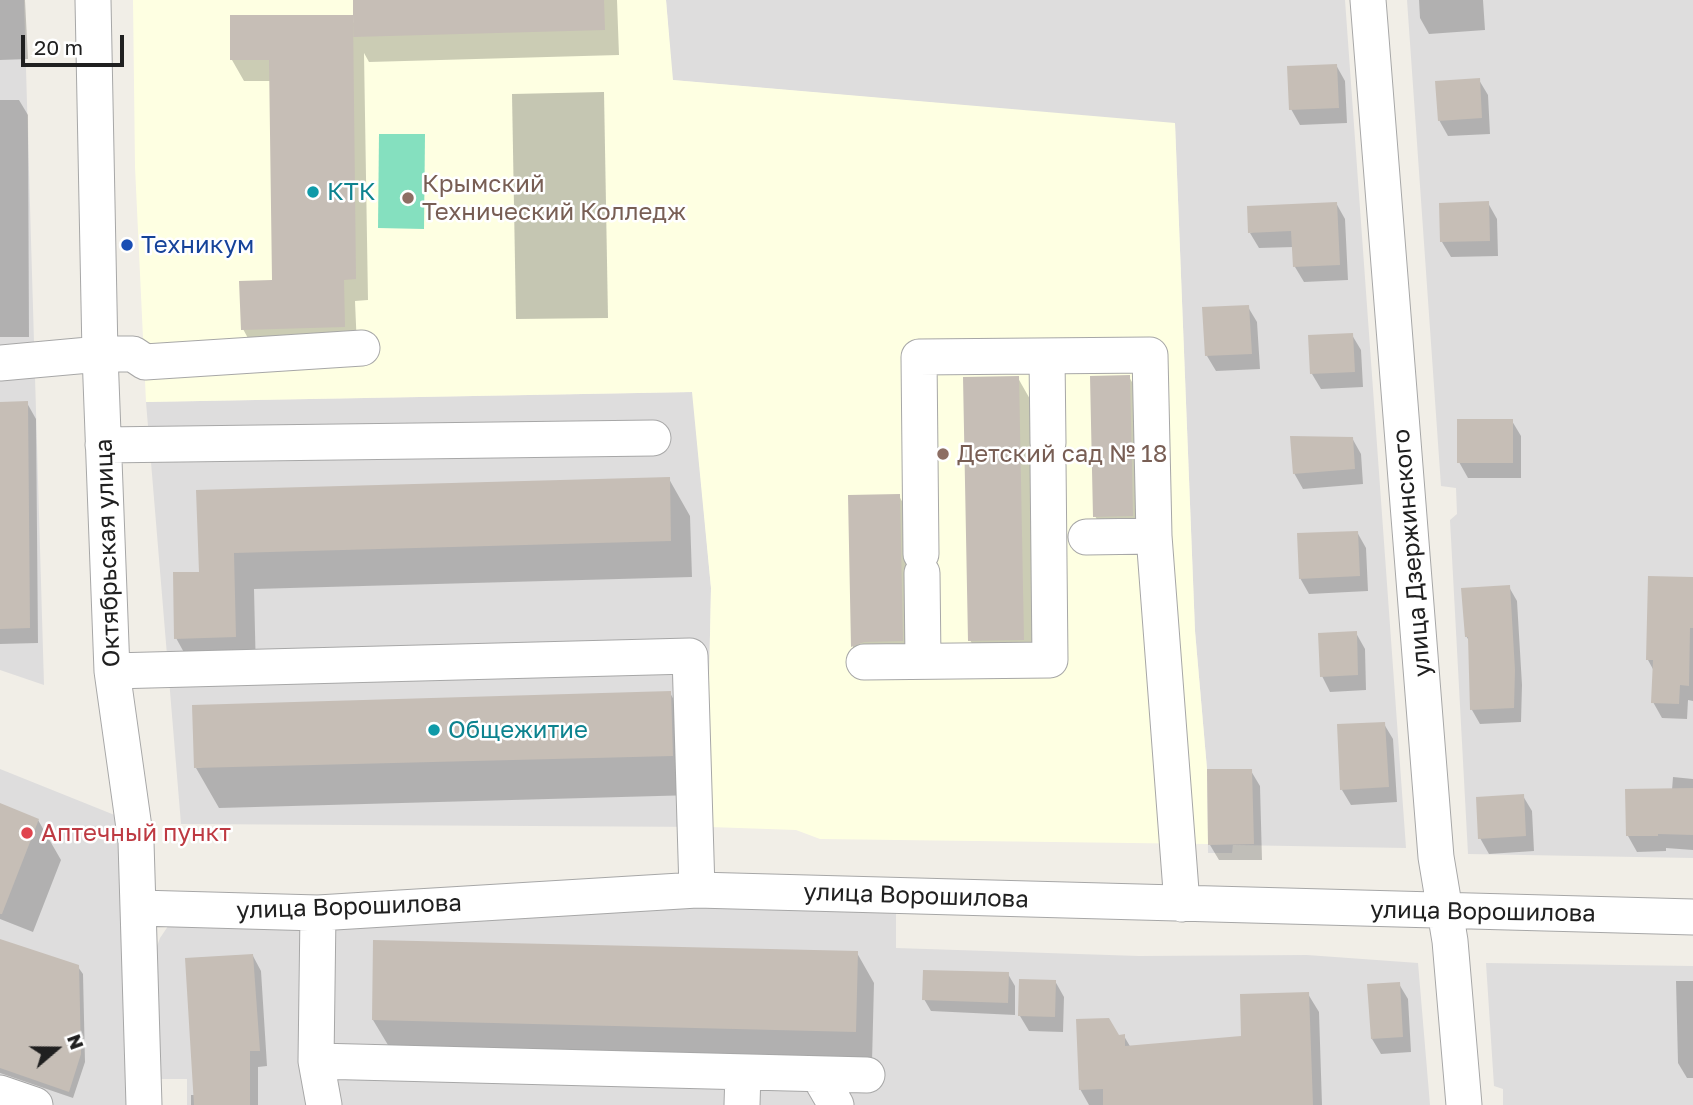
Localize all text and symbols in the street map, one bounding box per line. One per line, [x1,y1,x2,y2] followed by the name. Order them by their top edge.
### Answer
[24,21,128,65] scale bar
[34,34,83,60] text: 20 m
[422,170,686,226] place label: Крымский Технический Колледж
[327,178,375,206] place label: КТК
[305,184,321,200] marker: КТК
[400,190,416,206] marker: Крымский Технический Колледж
[141,231,254,259] place label: Техникум
[119,237,135,253] marker: Техникум
[1387,428,1437,678] street label: улица Дзержинского
[90,438,126,668] street label: Октябрьская улица
[957,440,1167,468] place label: Детский сад № 18
[935,446,951,462] marker: Детский сад № 18
[448,716,588,744] place label: Общежитие
[426,722,442,738] marker: Общежитие
[41,819,231,847] place label: Аптечный пункт
[19,825,35,841] marker: Аптечный пункт
[803,878,1029,914] street label: улица Ворошилова
[236,889,462,925] street label: улица Ворошилова
[1370,896,1596,928] street label: улица Ворошилова
[21,1014,91,1084] north arrow
[63,1031,89,1052] text: N

